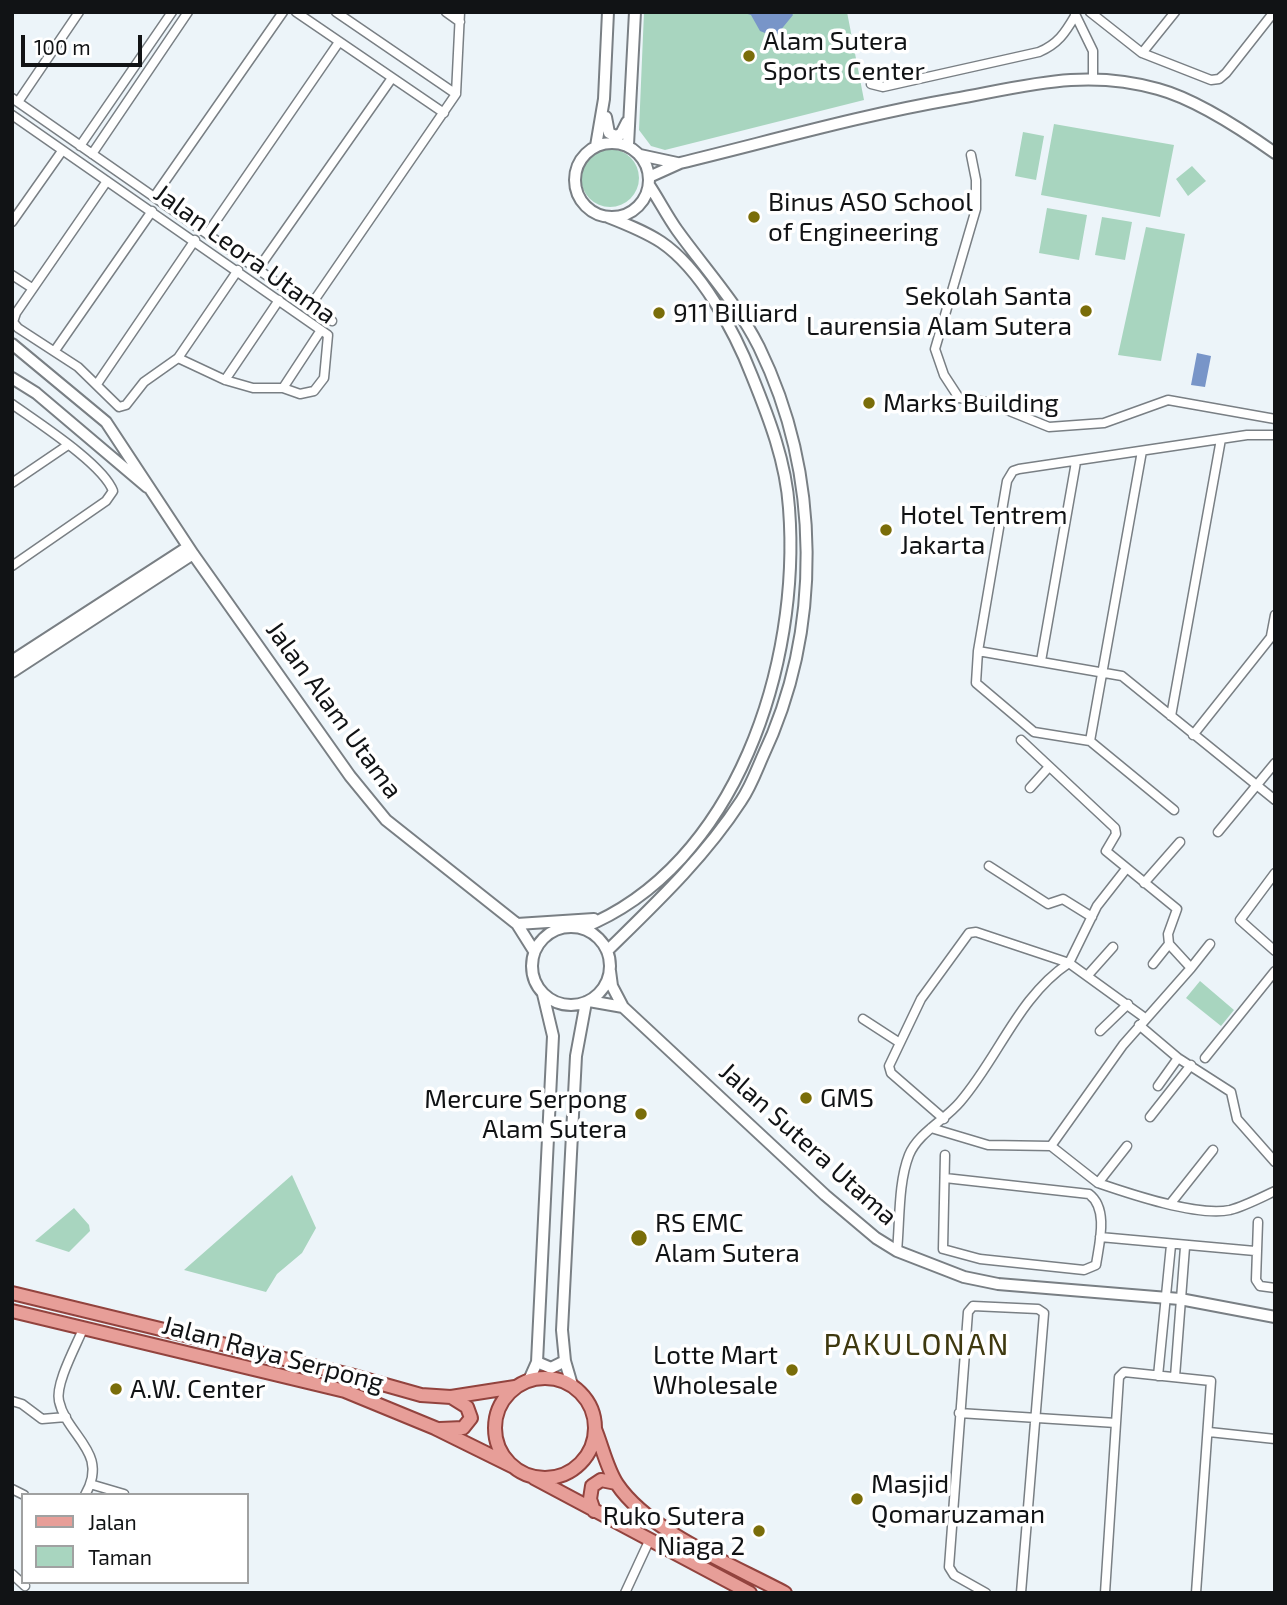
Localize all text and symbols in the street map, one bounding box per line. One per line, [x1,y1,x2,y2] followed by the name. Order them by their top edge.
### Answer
[24,21,145,65] scale bar
[763,25,925,86] place label: Alam Sutera Sports Center
[34,34,91,59] text: 100 m
[741,48,757,64] marker: Alam Sutera Sports Center
[148,178,342,330] street label: Jalan Leora Utama
[768,186,973,248] place label: Binus ASO School of Engineering
[746,209,762,225] marker: Binus ASO School of Engineering
[806,280,1072,342] place label: Sekolah Santa Laurensia Alam Sutera
[673,297,798,329] place label: 911 Billiard
[1078,303,1094,319] marker: Sekolah Santa Laurensia Alam Sutera
[651,305,667,321] marker: 911 Billiard
[883,387,1059,419] place label: Marks Building
[861,395,877,411] marker: Marks Building
[900,499,1067,560] place label: Hotel Tentrem Jakarta
[878,522,894,538] marker: Hotel Tentrem Jakarta
[259,615,409,805] street label: Jalan Alam Utama
[713,1056,903,1232] street label: Jalan Sutera Utama
[820,1082,874,1114] place label: GMS
[424,1083,627,1144] place label: Mercure Serpong Alam Sutera
[798,1090,814,1106] marker: GMS
[633,1106,649,1122] marker: Mercure Serpong Alam Sutera
[655,1207,800,1268] place label: RS EMC Alam Sutera
[629,1228,649,1248] marker: RS EMC Alam Sutera
[159,1309,387,1399] street label: Jalan Raya Serpong
[825,1327,1009,1363] district label: PAKULONAN
[653,1339,778,1400] place label: Lotte Mart Wholesale
[784,1362,800,1378] marker: Lotte Mart Wholesale
[130,1373,265,1405] place label: A.W. Center
[108,1381,124,1397] marker: A.W. Center
[871,1468,1045,1530] place label: Masjid Qomaruzaman
[849,1491,865,1507] marker: Masjid Qomaruzaman
[21,1493,248,1584] legend
[603,1500,745,1562] place label: Ruko Sutera Niaga 2
[88,1509,137,1534] text: Jalan
[751,1523,767,1539] marker: Ruko Sutera Niaga 2
[88,1544,152,1569] text: Taman

